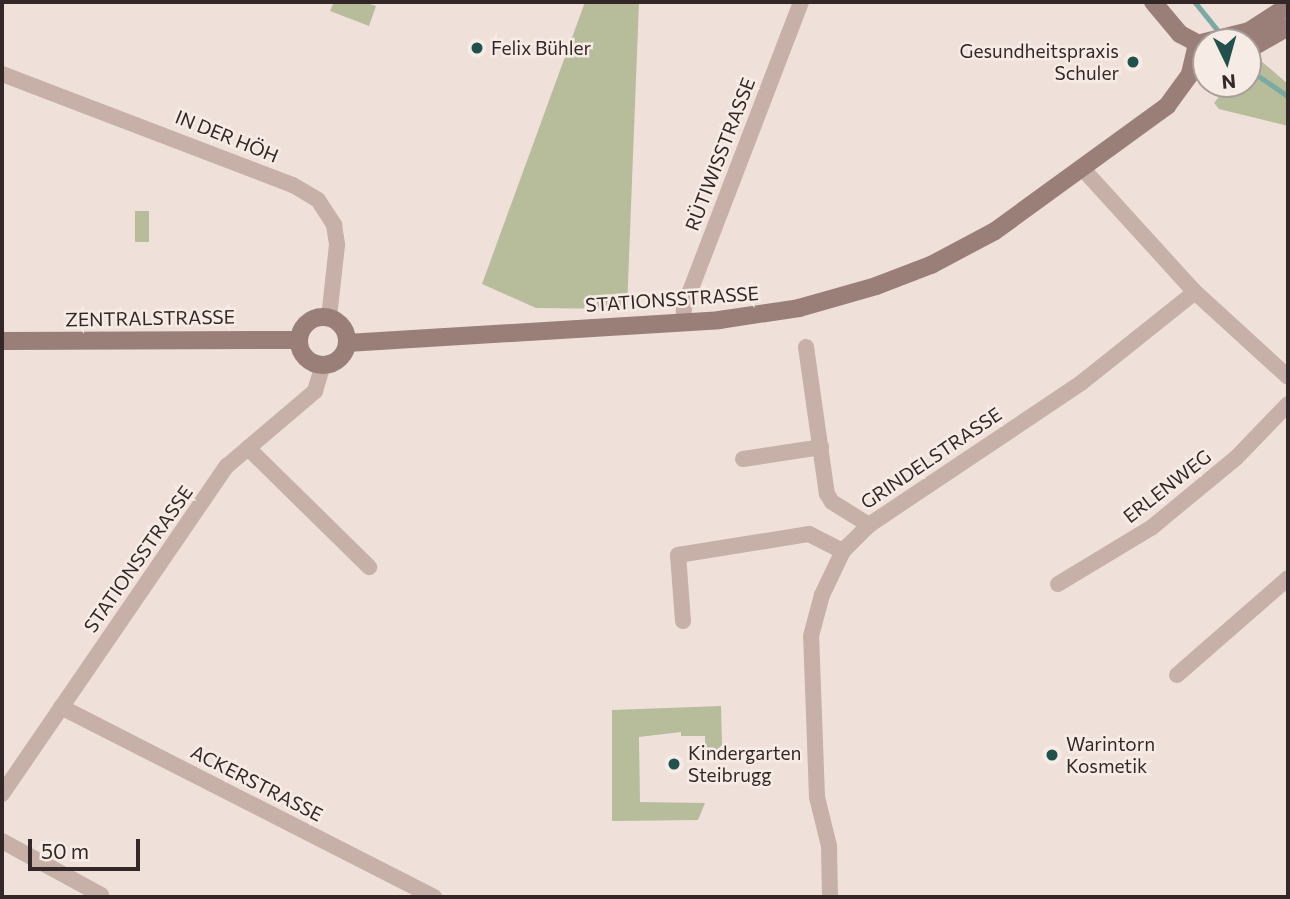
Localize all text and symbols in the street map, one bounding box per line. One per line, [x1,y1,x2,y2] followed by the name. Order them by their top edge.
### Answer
[1192,28,1262,98] north arrow
[491,37,591,59] place label: Felix Bühler
[469,40,485,56] marker: Felix Bühler
[959,40,1119,84] place label: Gesundheitspraxis Schuler
[1125,54,1141,70] marker: Gesundheitspraxis Schuler
[1221,70,1237,95] text: N
[680,74,760,234] street label: RÜTIWISSTRASSE
[172,105,282,167] street label: IN DER HÖH
[584,282,760,316] street label: STATIONSSTRASSE
[65,305,235,331] street label: ZENTRALSTRASSE
[856,402,1006,514] street label: GRINDELSTRASSE
[1119,445,1215,527] street label: ERLENWEG
[79,481,197,637] street label: STATIONSSTRASSE
[1066,733,1155,777] place label: Warintorn Kosmetik
[187,740,327,826] street label: ACKERSTRASSE
[688,742,801,786] place label: Kindergarten Steibrugg
[1044,747,1060,763] marker: Warintorn Kosmetik
[666,756,682,772] marker: Kindergarten Steibrugg
[32,825,144,869] scale bar
[41,838,89,863] text: 50 m

